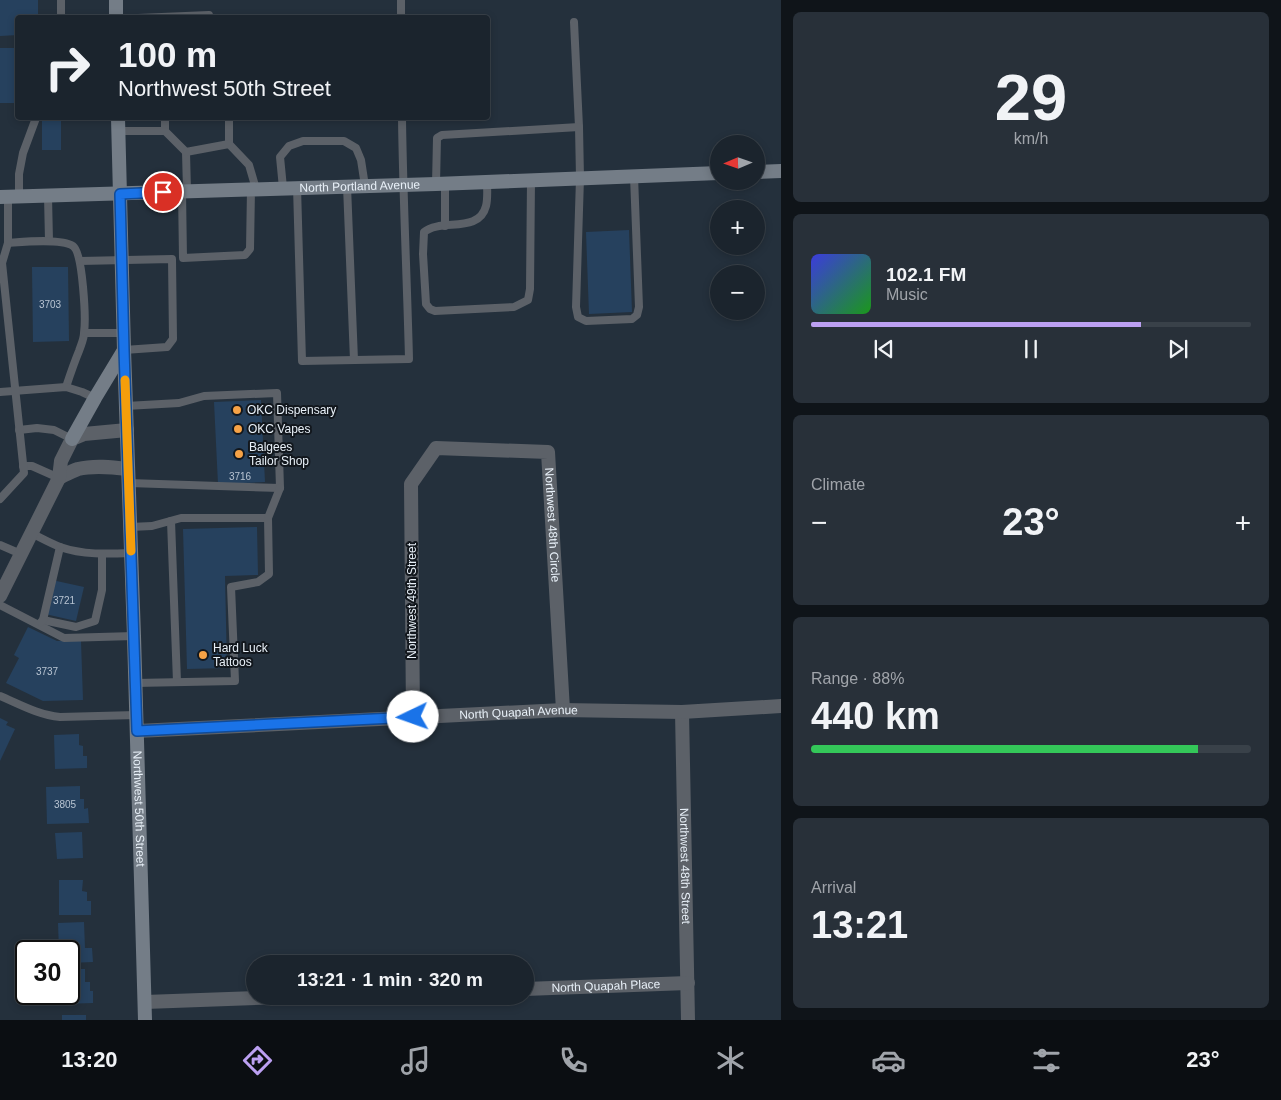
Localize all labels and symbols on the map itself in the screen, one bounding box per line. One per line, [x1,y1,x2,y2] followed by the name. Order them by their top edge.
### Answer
[710,135,765,190] north arrow
[142,171,184,213] pin
[299,177,421,195] street label: North Portland Avenue
[39,299,62,310] house number: 3703
[247,403,336,417] place label: OKC Dispensary
[231,404,243,416] marker: OKC Dispensary
[248,422,310,436] place label: OKC Vapes
[232,423,244,435] marker: OKC Vapes
[249,440,309,468] place label: Balgees Tailor Shop
[233,448,245,460] marker: Balgees Tailor Shop
[542,467,563,583] street label: Northwest 48th Circle
[229,471,252,482] house number: 3716
[405,542,419,659] street label: Northwest 49th Street
[53,595,76,606] house number: 3721
[213,641,269,669] place label: Hard Luck Tattoos
[197,649,209,661] marker: Hard Luck Tattoos
[36,666,59,677] house number: 3737
[386,690,438,742] position arrow
[459,703,578,722] street label: North Quapah Avenue
[130,750,148,868] street label: Northwest 50th Street
[54,799,77,810] house number: 3805
[677,808,693,925] street label: Northwest 48th Street
[15,940,80,1005] speed limit sign: 30
[551,977,661,995] street label: North Quapah Place

